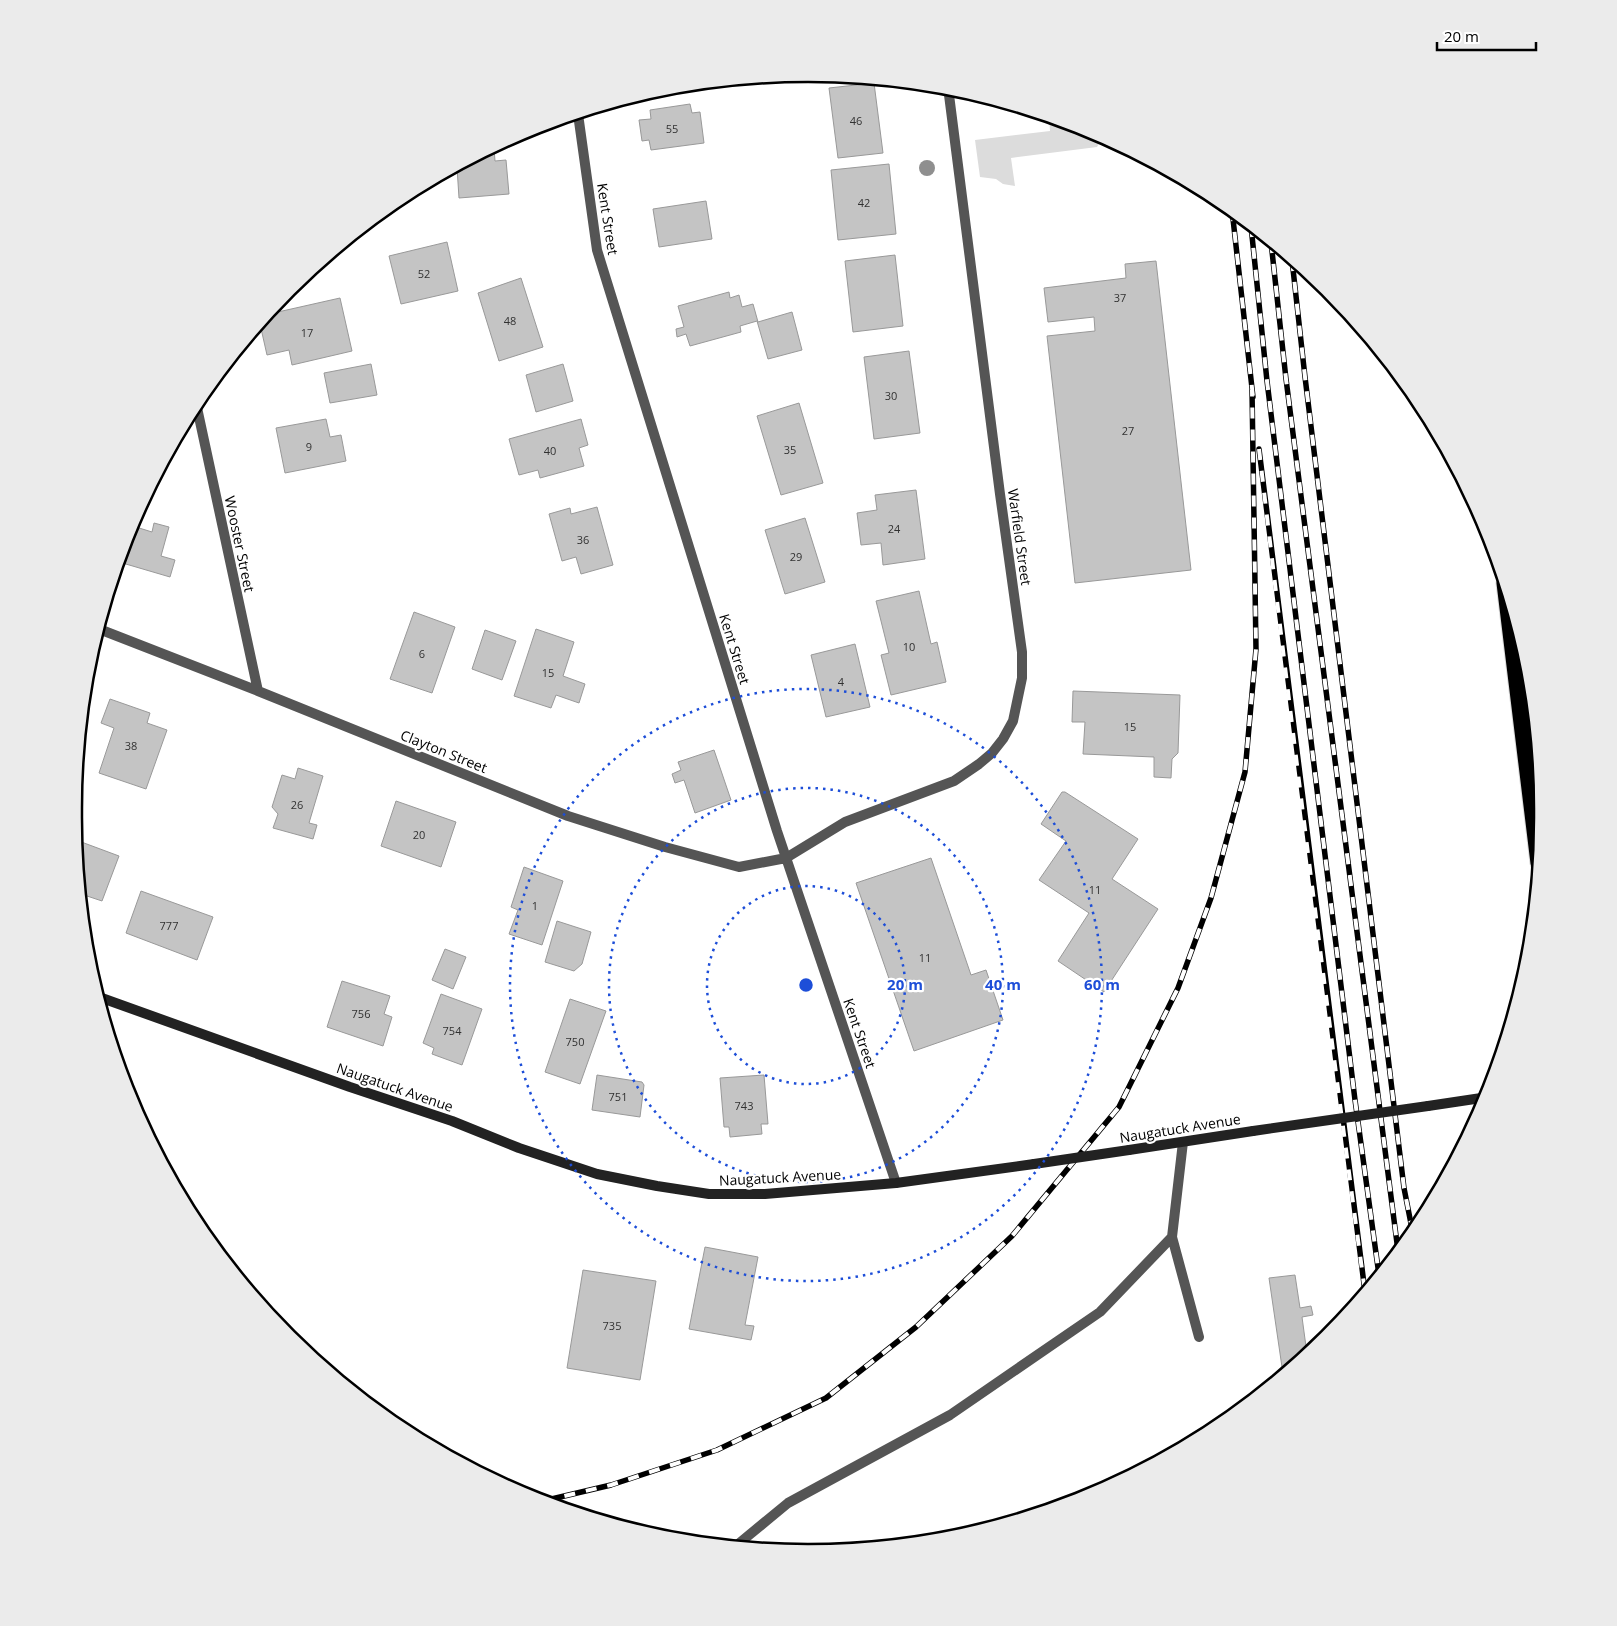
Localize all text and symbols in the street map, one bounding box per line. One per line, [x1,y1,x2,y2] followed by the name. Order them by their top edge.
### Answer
[1437,20,1536,52] scale bar
[1444,26,1479,46] text: 20 m
[850,113,862,128] house number: 46
[666,121,678,136] house number: 55
[593,182,623,256] street label: Kent Street
[858,195,870,210] house number: 42
[418,266,430,281] house number: 52
[1114,290,1126,305] house number: 37
[504,313,516,328] house number: 48
[301,325,313,340] house number: 17
[885,388,897,403] house number: 30
[1122,423,1134,438] house number: 27
[306,439,312,454] house number: 9
[784,442,796,457] house number: 35
[544,443,556,458] house number: 40
[1004,487,1036,587] street label: Warfield Street
[221,494,259,594] street label: Wooster Street
[888,521,901,536] house number: 24
[577,532,589,547] house number: 36
[790,549,802,564] house number: 29
[715,611,755,687] street label: Kent Street
[903,639,915,654] house number: 10
[419,646,425,661] house number: 6
[542,665,554,680] house number: 15
[838,674,845,689] house number: 4
[1124,719,1136,734] house number: 15
[398,725,490,777] street label: Clayton Street
[125,738,137,753] house number: 38
[291,797,303,812] house number: 26
[413,827,425,842] house number: 20
[1089,882,1101,897] house number: 11
[532,898,538,913] house number: 1
[160,918,178,933] house number: 777
[919,950,931,965] house number: 11
[887,974,923,994] text: 20 m
[985,974,1021,994] text: 40 m
[1084,974,1120,994] text: 60 m
[797,976,815,994] centre of rings
[839,996,881,1070] street label: Kent Street
[352,1006,370,1021] house number: 756
[443,1023,462,1038] house number: 754
[566,1034,584,1049] house number: 750
[334,1058,456,1116] street label: Naugatuck Avenue
[609,1089,627,1104] house number: 751
[735,1098,753,1113] house number: 743
[1118,1109,1242,1147] street label: Naugatuck Avenue
[718,1164,842,1190] street label: Naugatuck Avenue
[603,1318,621,1333] house number: 735

